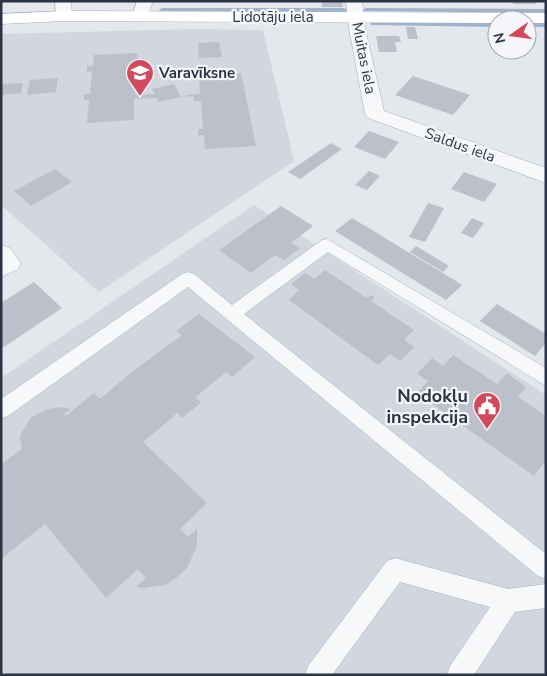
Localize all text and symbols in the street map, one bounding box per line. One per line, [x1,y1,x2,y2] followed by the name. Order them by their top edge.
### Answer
[232,7,314,27] street label: Lidotāju iela
[487,10,537,60] north arrow
[347,20,381,96] street label: Muitas iela
[489,31,510,45] text: N
[125,58,155,97] school or university icon: Varavīksne
[158,63,235,83] place label: Varavīksne
[422,123,498,167] street label: Saldus iela
[386,384,468,429] place label: Nodokļu inspekcija
[472,391,502,430] public building icon: Nodokļu inspekcija

